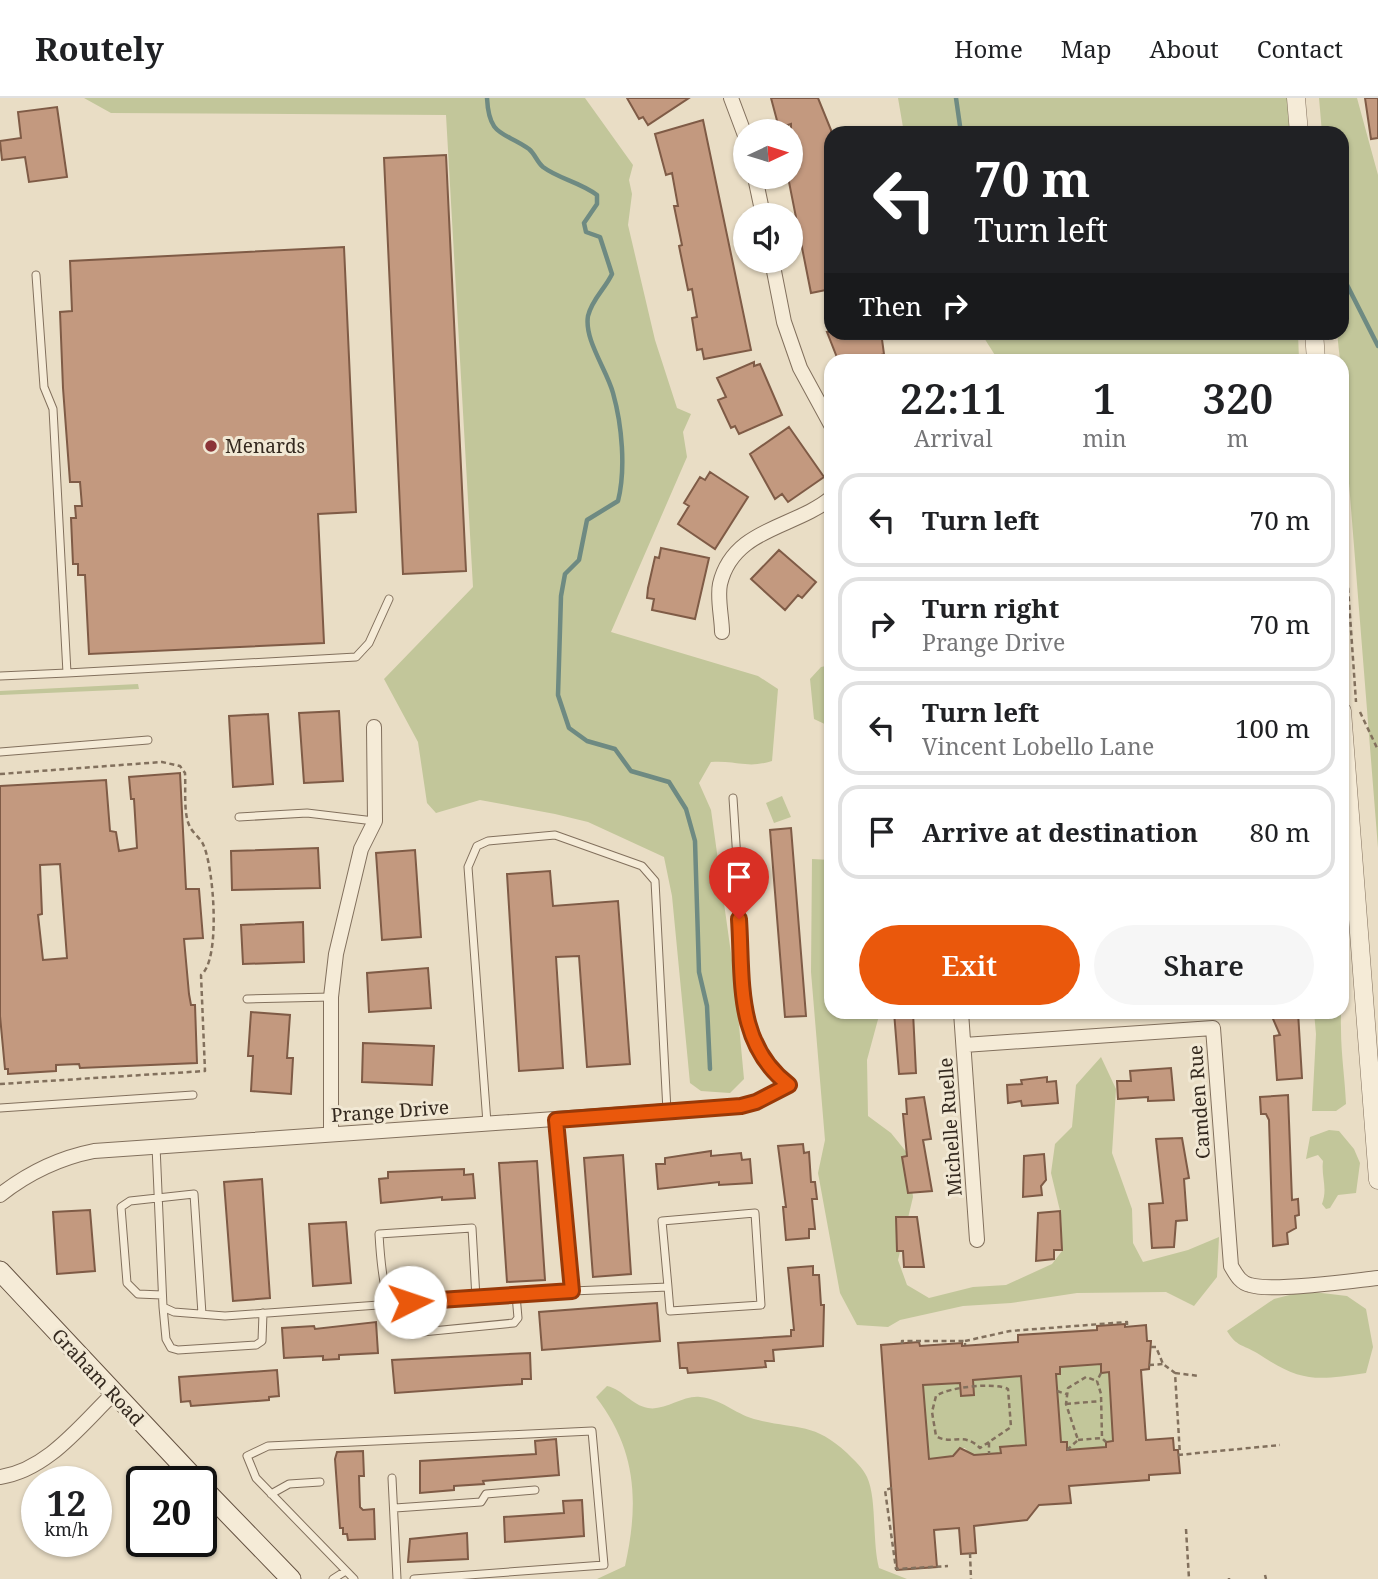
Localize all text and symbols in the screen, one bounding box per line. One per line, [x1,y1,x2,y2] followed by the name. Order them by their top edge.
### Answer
[35,26,164,71] text: Routely
[954,32,1023,65] text: Home
[1061,32,1112,65] text: Map
[1150,32,1219,65] text: About
[1257,32,1343,65] text: Contact
[733,119,803,189] north arrow
[733,119,803,273] map controls
[974,145,1090,211] text: 70 m
[859,154,950,245] icon: left
[733,203,803,273] button: sound
[974,208,1108,251] text: Turn left
[936,287,974,325] icon: right
[859,288,922,324] text: Then
[900,369,1007,426] text: 22:11
[1093,369,1116,426] text: 1
[1202,369,1273,426] text: 320
[914,422,993,454] text: Arrival
[1083,422,1127,454] text: min
[1227,422,1249,454] text: m
[225,433,305,459] place label: Menards
[203,438,219,454] marker: Menards
[863,501,901,539] icon: left
[922,502,1039,538] text: Turn left
[1250,502,1310,538] text: 70 m
[922,590,1059,626] text: Turn right
[863,605,901,643] icon: right
[1250,606,1310,642] text: 70 m
[922,626,1065,658] text: Prange Drive
[922,694,1039,730] text: Turn left
[863,709,901,747] icon: left
[1235,710,1310,746] text: 100 m
[922,730,1154,762] text: Vincent Lobello Lane
[863,813,901,851] icon: arrive
[922,814,1198,850] text: Arrive at destination
[1250,814,1310,850] text: 80 m
[709,847,769,919] pin
[720,858,758,896] icon: arrive
[859,925,1080,1005] button: Exit
[1094,925,1314,1005] button: Share
[1182,1044,1216,1160] street label: Camden Rue
[932,1057,968,1197] street label: Michelle Ruelle
[330,1094,450,1128] street label: Prange Drive
[373,1265,447,1339] position arrow
[46,1323,150,1432] street label: Graham Road
[126,1466,217,1557] speed limit sign: 20
[47,1479,86,1526] text: 12
[44,1517,89,1541] text: km/h

